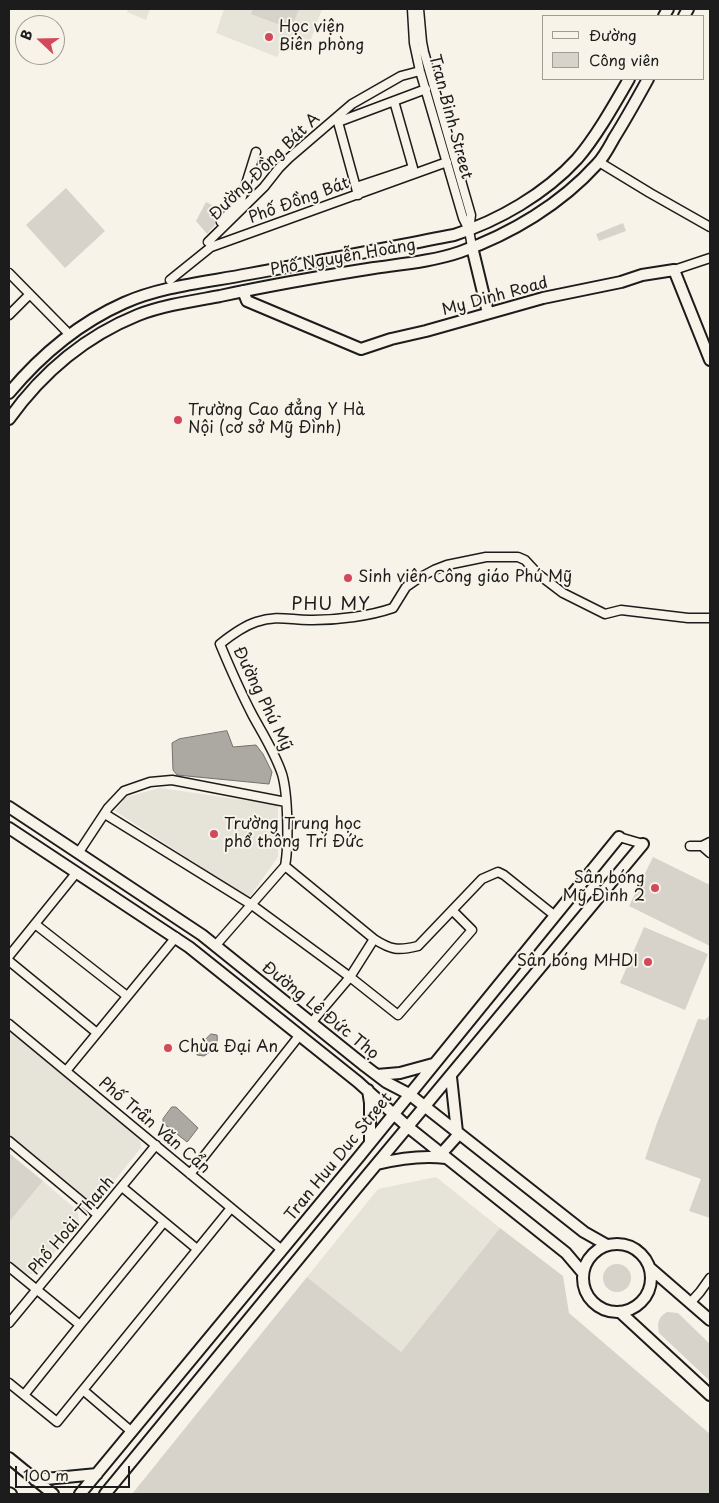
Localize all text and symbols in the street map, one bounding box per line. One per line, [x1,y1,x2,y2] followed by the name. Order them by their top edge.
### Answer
[15,15,65,65] north arrow
[542,15,704,80] legend
[279,18,364,56] place label: Học viện Biên phòng
[589,23,637,46] text: Đường
[15,27,38,43] text: B
[263,31,275,43] marker: Học viện Biên phòng
[589,48,659,71] text: Công viên
[424,53,476,181] street label: Tran Binh Street
[206,109,324,225] street label: Đường Đồng Bát A
[246,174,352,228] street label: Phố Đồng Bát
[269,236,417,280] street label: Phố Nguyễn Hoàng
[440,274,550,320] street label: My Dinh Road
[188,401,365,439] place label: Trường Cao đẳng Y Hà Nội (cơ sở Mỹ Đình)
[172,414,184,426] marker: Trường Cao đẳng Y Hà Nội (cơ sở Mỹ Đình)
[358,568,572,588] place label: Sinh viên Công giáo Phú Mỹ
[342,572,354,584] marker: Sinh viên Công giáo Phú Mỹ
[291,594,371,616] district label: PHU MY
[228,644,296,754] street label: Đường Phú Mỹ
[224,815,364,853] place label: Trường Trung học phổ thông Trí Đức
[208,828,220,840] marker: Trường Trung học phổ thông Trí Đức
[562,869,645,907] place label: Sân bóng Mỹ Đình 2
[649,882,661,894] marker: Sân bóng Mỹ Đình 2
[517,952,638,972] place label: Sân bóng MHDI
[642,956,654,968] marker: Sân bóng MHDI
[258,958,382,1064] street label: Đường Lê Đức Thọ
[178,1038,278,1058] place label: Chùa Đại An
[162,1042,174,1054] marker: Chùa Đại An
[94,1074,214,1178] street label: Phố Trần Văn Cẩn
[281,1089,397,1225] street label: Tran Huu Duc Street
[25,1173,119,1279] street label: Phố Hoài Thanh
[18,1456,132,1488] scale bar
[23,1463,69,1486] text: 100 m

